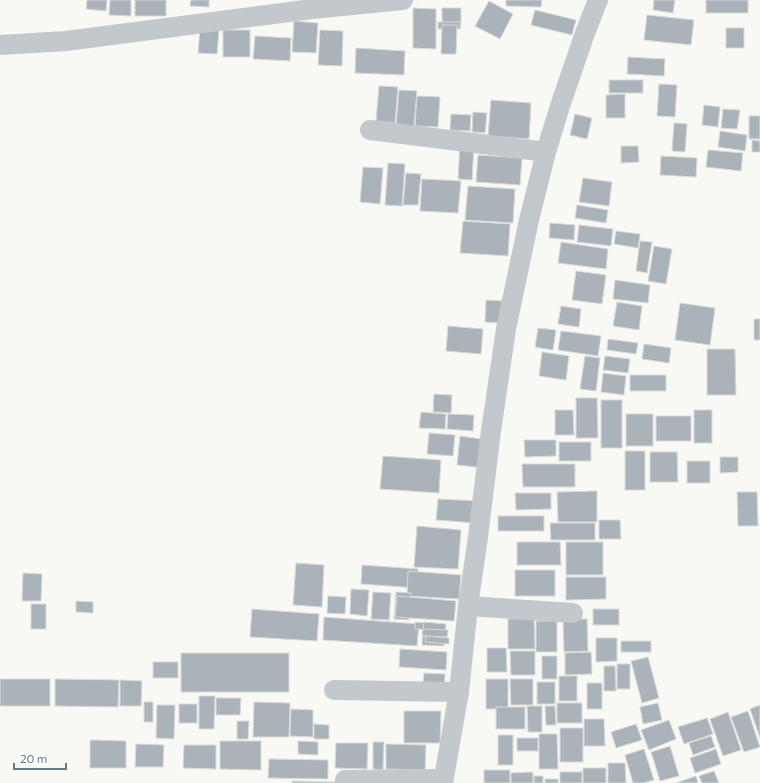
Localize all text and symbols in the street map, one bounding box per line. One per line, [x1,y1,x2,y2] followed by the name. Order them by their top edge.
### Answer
[14,745,66,771] scale bar
[20,751,47,765] text: 20 m

